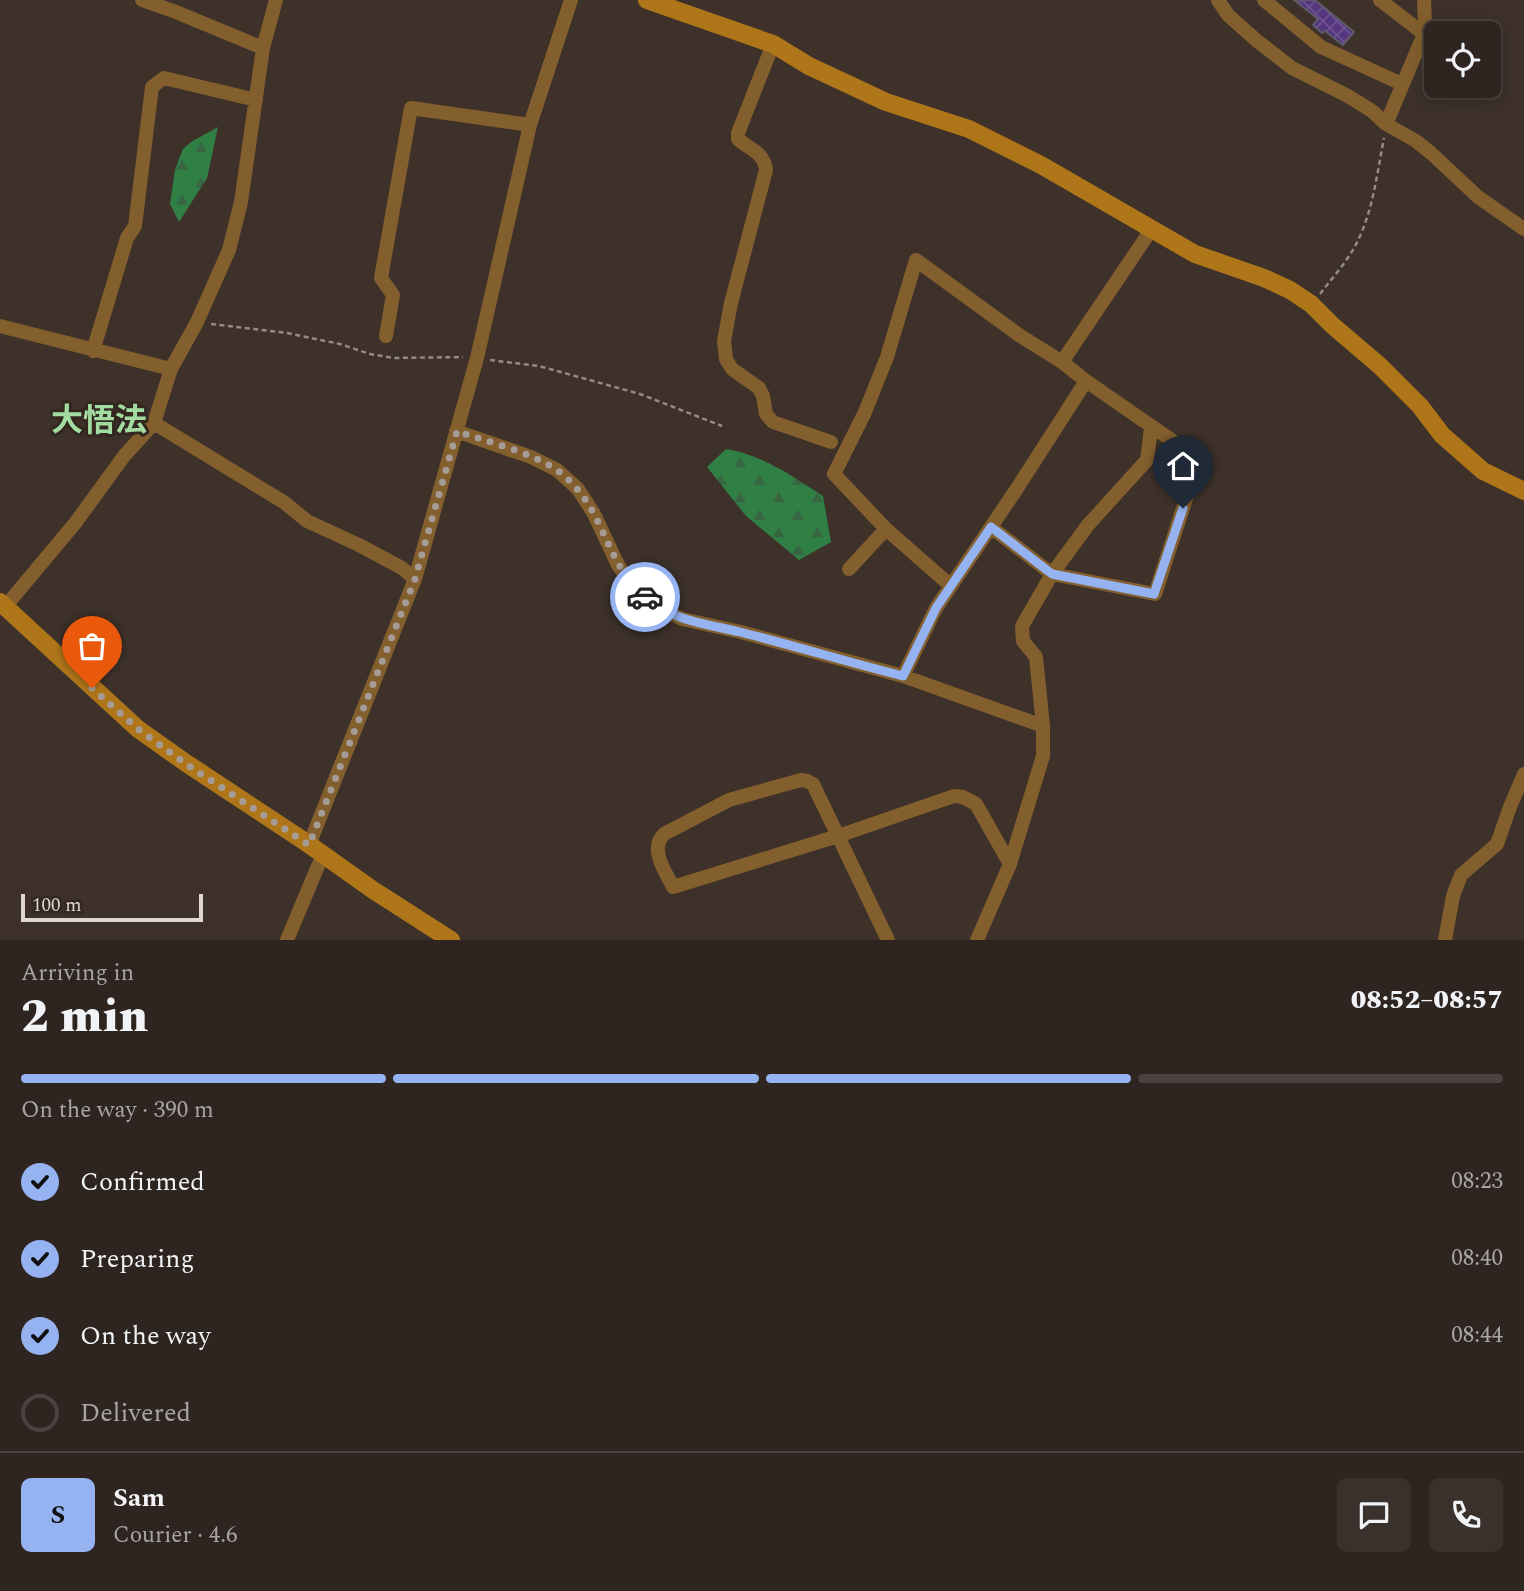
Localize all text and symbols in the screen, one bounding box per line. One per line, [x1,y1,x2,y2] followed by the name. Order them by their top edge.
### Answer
[1424,21,1501,98] map controls
[1424,21,1501,98] button: locate
[51,397,147,446] district label: 大悟法
[1153,436,1213,508] pin
[1164,447,1202,485] icon: home
[610,562,680,632] courier
[626,578,664,616] icon: car
[62,616,122,688] pin
[73,627,111,665] icon: bag
[21,891,203,923] scale bar
[32,891,82,920] text: 100 m
[21,956,134,991] text: Arriving in
[1351,980,1503,1020] text: 08:52–08:57
[21,982,148,1052] text: 2 min
[21,1093,214,1128] text: On the way · 390 m
[80,1162,205,1202] text: Confirmed
[21,1163,59,1201] icon: check
[1451,1164,1503,1199] text: 08:23
[80,1239,194,1279] text: Preparing
[21,1240,59,1278] icon: check
[1451,1241,1503,1276] text: 08:40
[80,1316,211,1356] text: On the way
[21,1317,59,1355] icon: check
[1451,1318,1503,1353] text: 08:44
[80,1393,191,1433] text: Delivered
[113,1478,165,1518] text: Sam
[1337,1478,1411,1552] button: chat
[1429,1478,1503,1552] button: phone
[51,1495,65,1535] text: S
[113,1518,238,1553] text: Courier · 4.6

